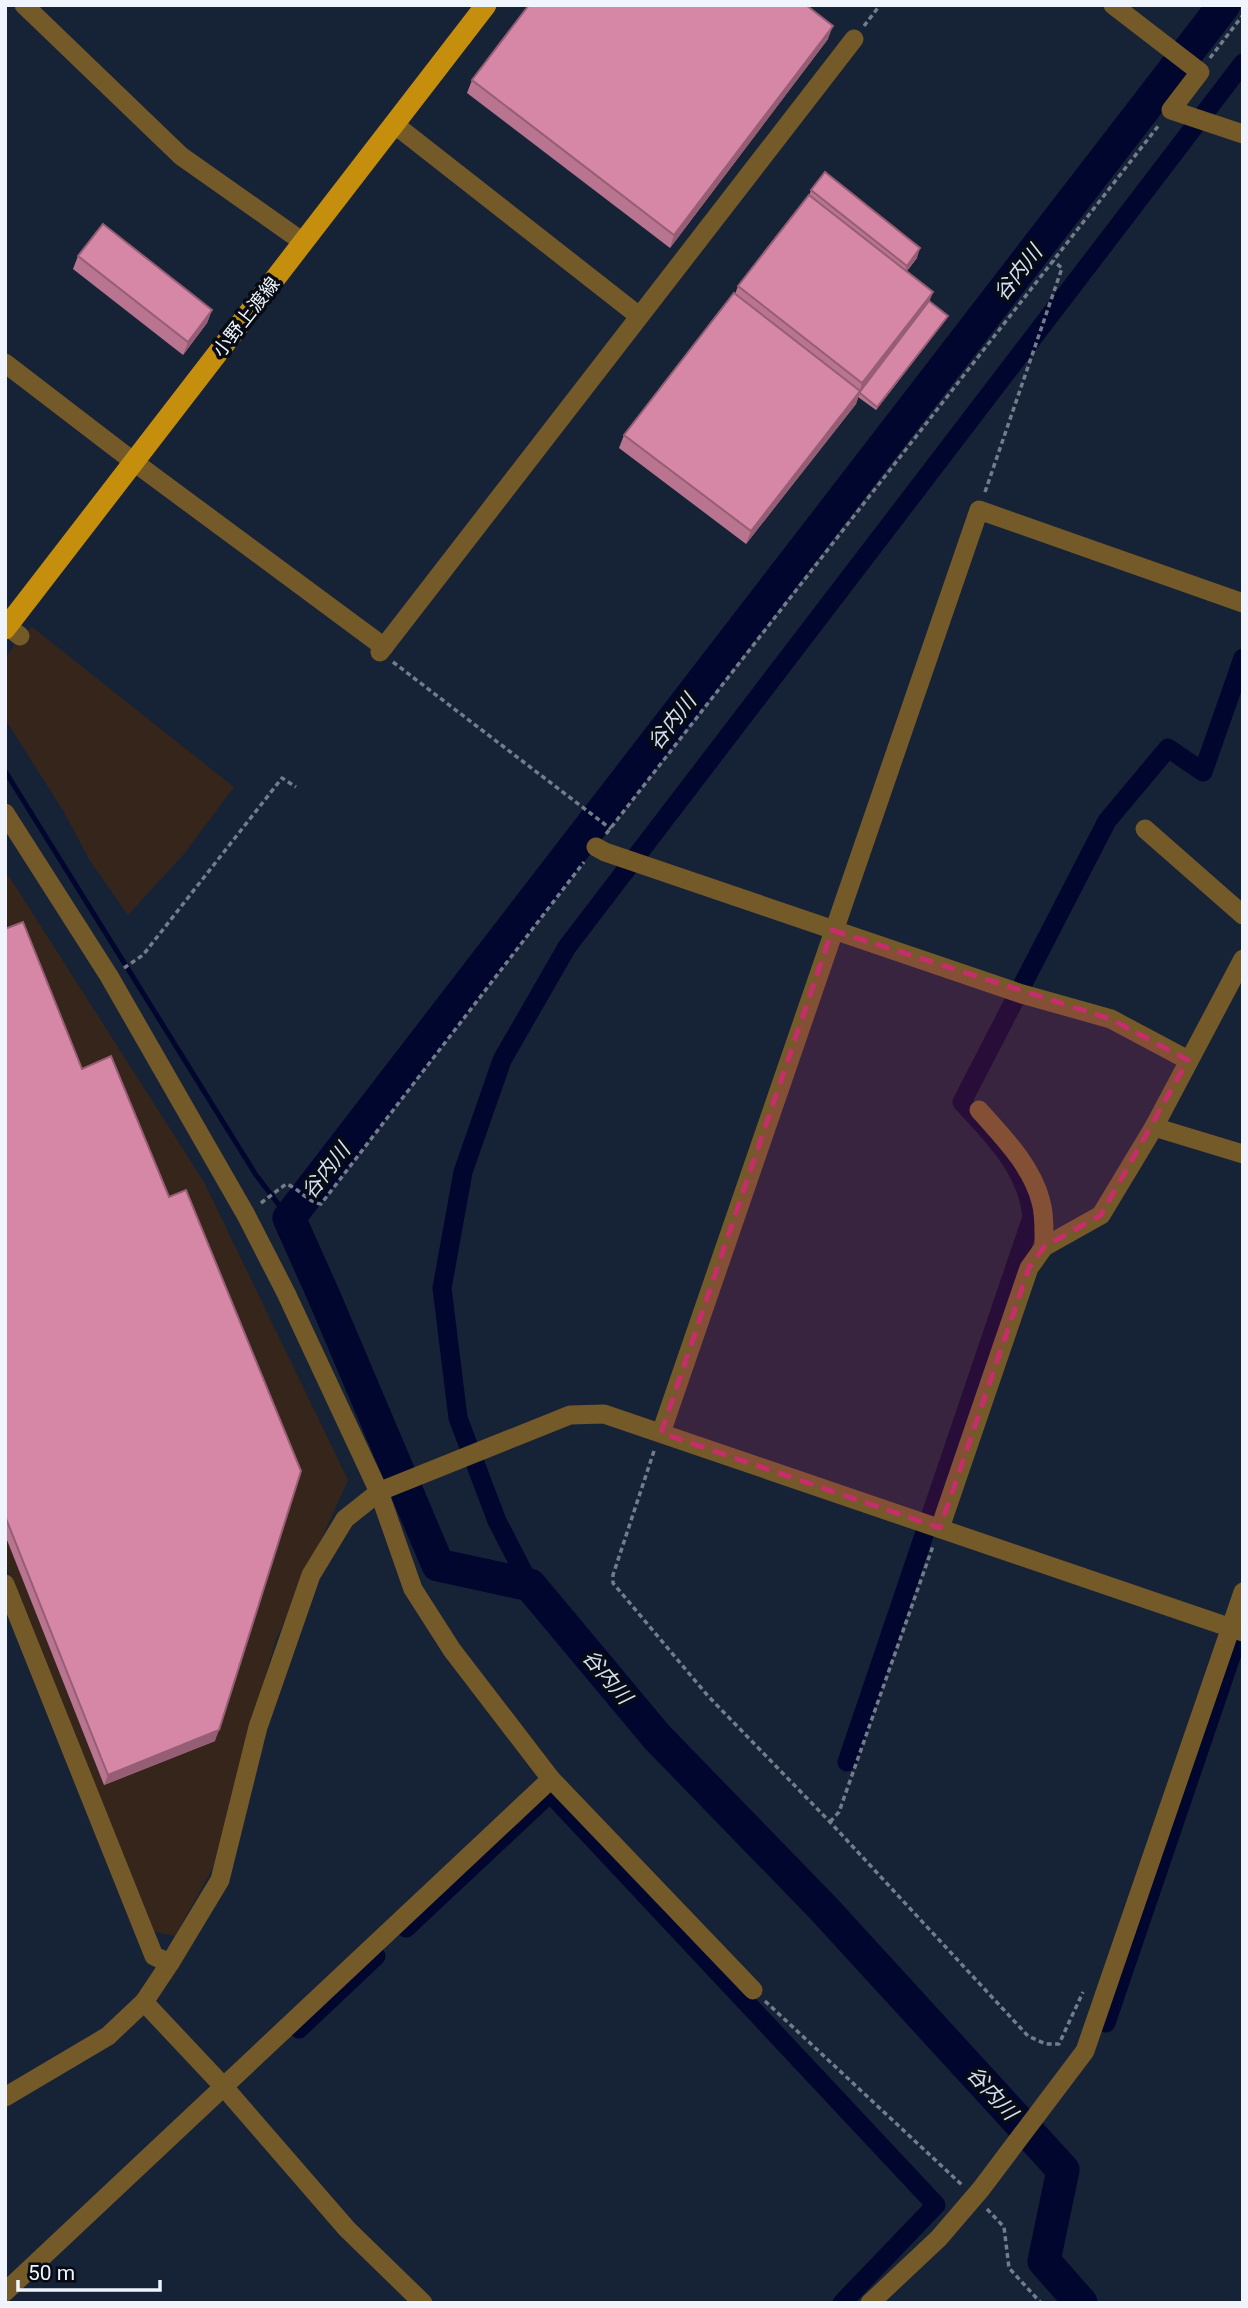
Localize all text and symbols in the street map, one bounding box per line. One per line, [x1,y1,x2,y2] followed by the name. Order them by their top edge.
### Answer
[989,239,1048,305] water label: 谷内川
[208,272,284,362] street label: 小野上渡線
[643,688,702,754] water label: 谷内川
[297,1137,356,1203] water label: 谷内川
[578,1645,638,1710] water label: 谷内川
[962,2062,1023,2126] water label: 谷内川
[18,2248,159,2292] scale bar
[28,2261,75,2285] text: 50 m

